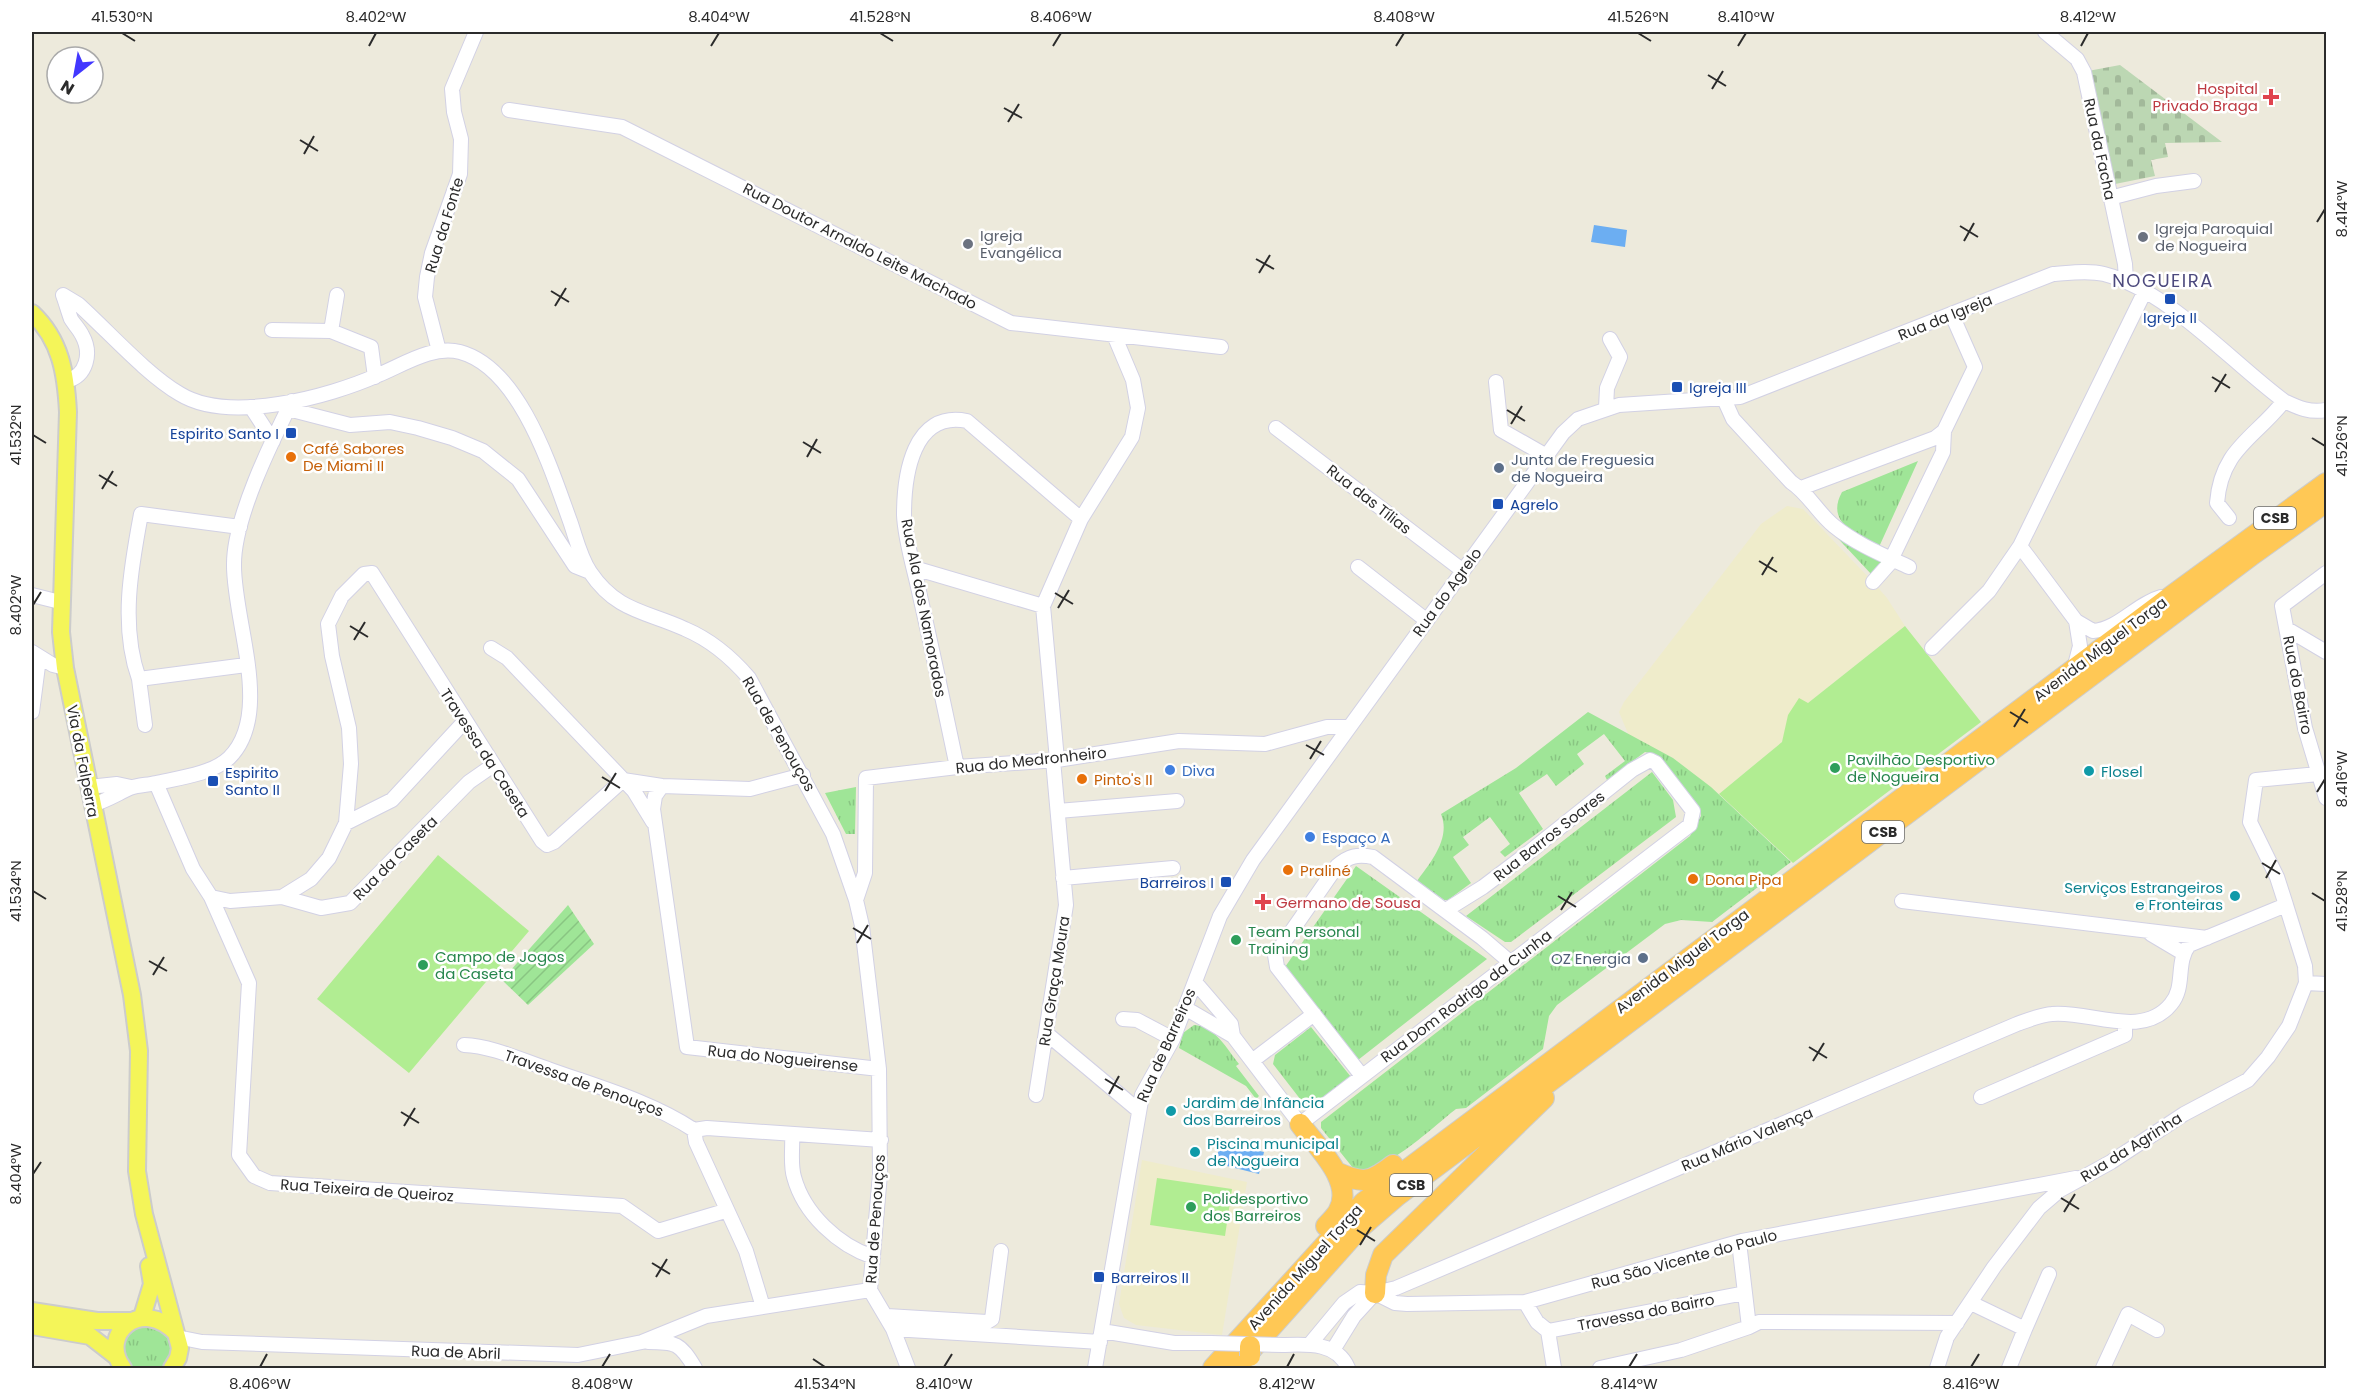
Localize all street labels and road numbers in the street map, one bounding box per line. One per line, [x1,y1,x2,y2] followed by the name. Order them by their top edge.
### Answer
[2079,96,2121,202] street label: Rua da Facha
[420,175,468,275] street label: Rua da Fonte
[739,178,981,314] street label: Rua Doutor Arnaldo Leite Machado
[1895,289,1995,345] street label: Rua da Igreja
[1322,459,1416,539] street label: Rua das Tílias
[2254,507,2296,529] road number: CSB
[896,517,952,699] street label: Rua Ala dos Namorados
[1408,543,1486,641] street label: Rua do Agrelo
[2029,592,2171,706] street label: Avenida Miguel Torga
[2278,634,2318,736] street label: Rua do Bairro
[737,673,821,796] street label: Rua de Penouços
[435,684,535,822] street label: Travessa da Caseta
[62,703,104,819] street label: Via da Falperra
[955,742,1107,778] street label: Rua do Medronheiro
[1489,786,1609,886] street label: Rua Barros Soares
[348,811,442,905] street label: Rua da Caseta
[1862,821,1904,843] road number: CSB
[1611,904,1753,1018] street label: Avenida Miguel Torga
[1033,914,1075,1048] street label: Rua Graça Moura
[1376,925,1556,1067] street label: Rua Dom Rodrigo da Cunha
[1131,984,1201,1105] street label: Rua de Barreiros
[707,1040,859,1076] street label: Rua do Nogueirense
[501,1044,667,1122] street label: Travessa de Penouços
[1678,1102,1816,1176] street label: Rua Mário Valença
[2076,1107,2186,1187] street label: Rua da Agrinha
[860,1153,890,1284] street label: Rua de Penouços
[280,1173,455,1207] street label: Rua Teixeira de Queiroz
[1390,1174,1432,1196] road number: CSB
[1243,1200,1367,1334] street label: Avenida Miguel Torga
[1589,1224,1779,1294] street label: Rua São Vicente do Paulo
[1576,1288,1716,1336] street label: Travessa do Bairro
[411,1340,501,1364] street label: Rua de Abril

